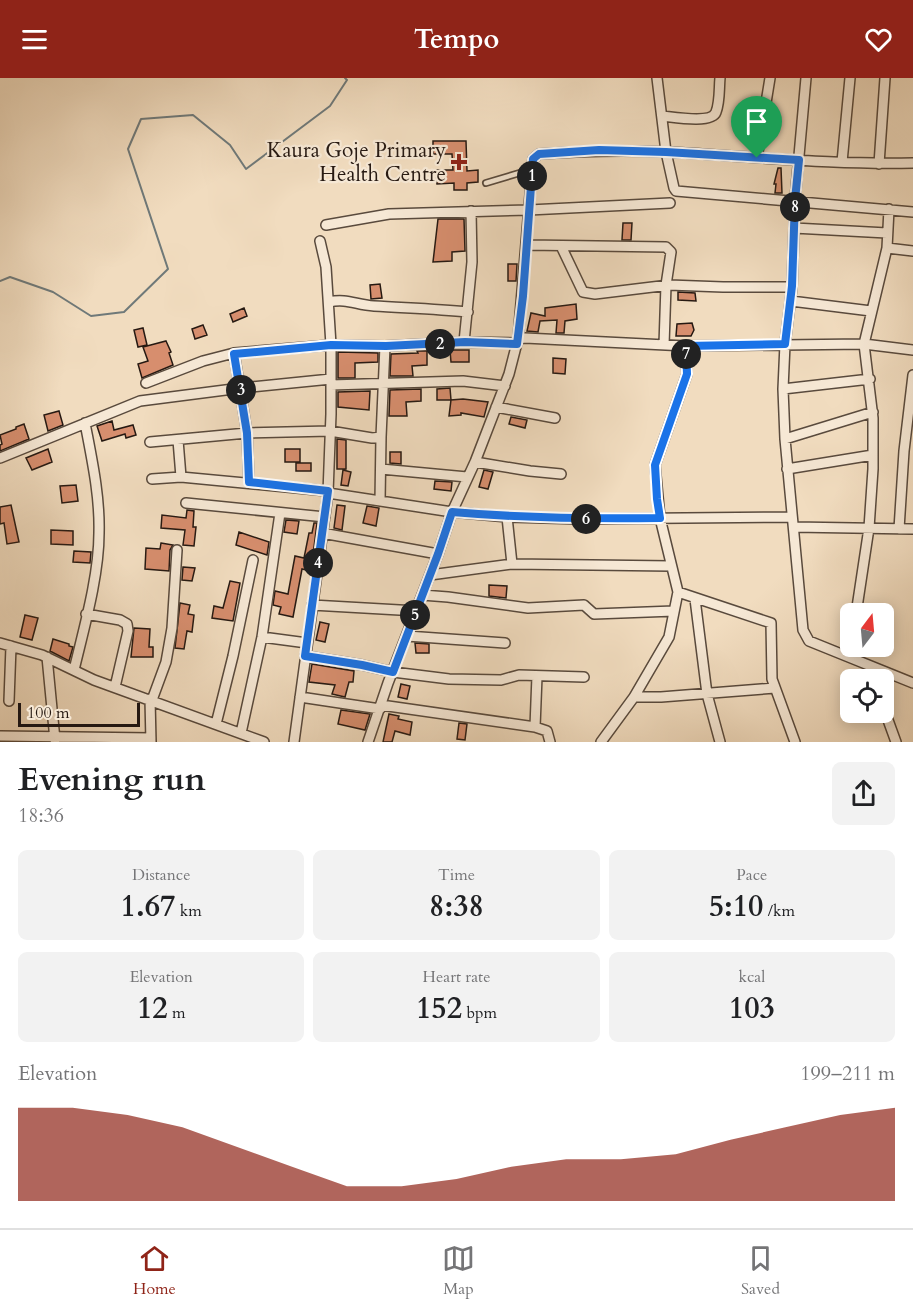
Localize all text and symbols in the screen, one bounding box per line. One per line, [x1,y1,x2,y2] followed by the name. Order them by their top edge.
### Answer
[414,21,499,58] text: Tempo
[18,23,51,56] icon: menu
[862,23,895,56] icon: heart
[731,96,782,158] pin
[740,105,773,138] icon: arrive
[267,136,446,189] place label: Kaura Goje Primary Health Centre
[450,153,468,171] marker: Kaura Goje Primary Health Centre
[517,161,547,191] pin: 1
[528,165,536,187] text: 1
[780,192,810,222] pin: 8
[791,196,799,218] text: 8
[425,329,455,359] pin: 2
[436,333,444,355] text: 2
[671,339,701,369] pin: 7
[682,343,690,365] text: 7
[226,375,256,405] pin: 3
[237,379,245,401] text: 3
[571,504,601,534] pin: 6
[582,508,590,530] text: 6
[303,548,333,578] pin: 4
[314,552,322,574] text: 4
[400,600,430,630] pin: 5
[840,603,894,657] north arrow
[840,603,894,723] map controls
[411,604,419,626] text: 5
[840,669,894,723] button: locate
[18,700,140,728] scale bar
[27,702,69,724] text: 100 m
[18,757,206,802] text: Evening run
[832,762,895,825] button: share
[18,802,64,829] text: 18:36
[132,864,190,886] text: Distance
[438,864,475,886] text: Time
[736,864,767,886] text: Pace
[121,886,175,927] text: 1.67
[429,886,484,927] text: 8:38
[709,886,763,927] text: 5:10
[175,900,202,922] text: km
[763,900,795,922] text: /km
[129,966,193,988] text: Elevation
[423,966,490,988] text: Heart rate
[738,966,765,988] text: kcal
[137,988,168,1029] text: 12
[416,988,462,1029] text: 152
[729,988,775,1029] text: 103
[168,1002,185,1024] text: m
[462,1002,497,1024] text: bpm
[18,1060,97,1087] text: Elevation
[800,1060,895,1087] text: 199–211 m
[133,1242,176,1300] tab: Home
[442,1242,475,1300] tab: Map
[741,1242,780,1300] tab: Saved

